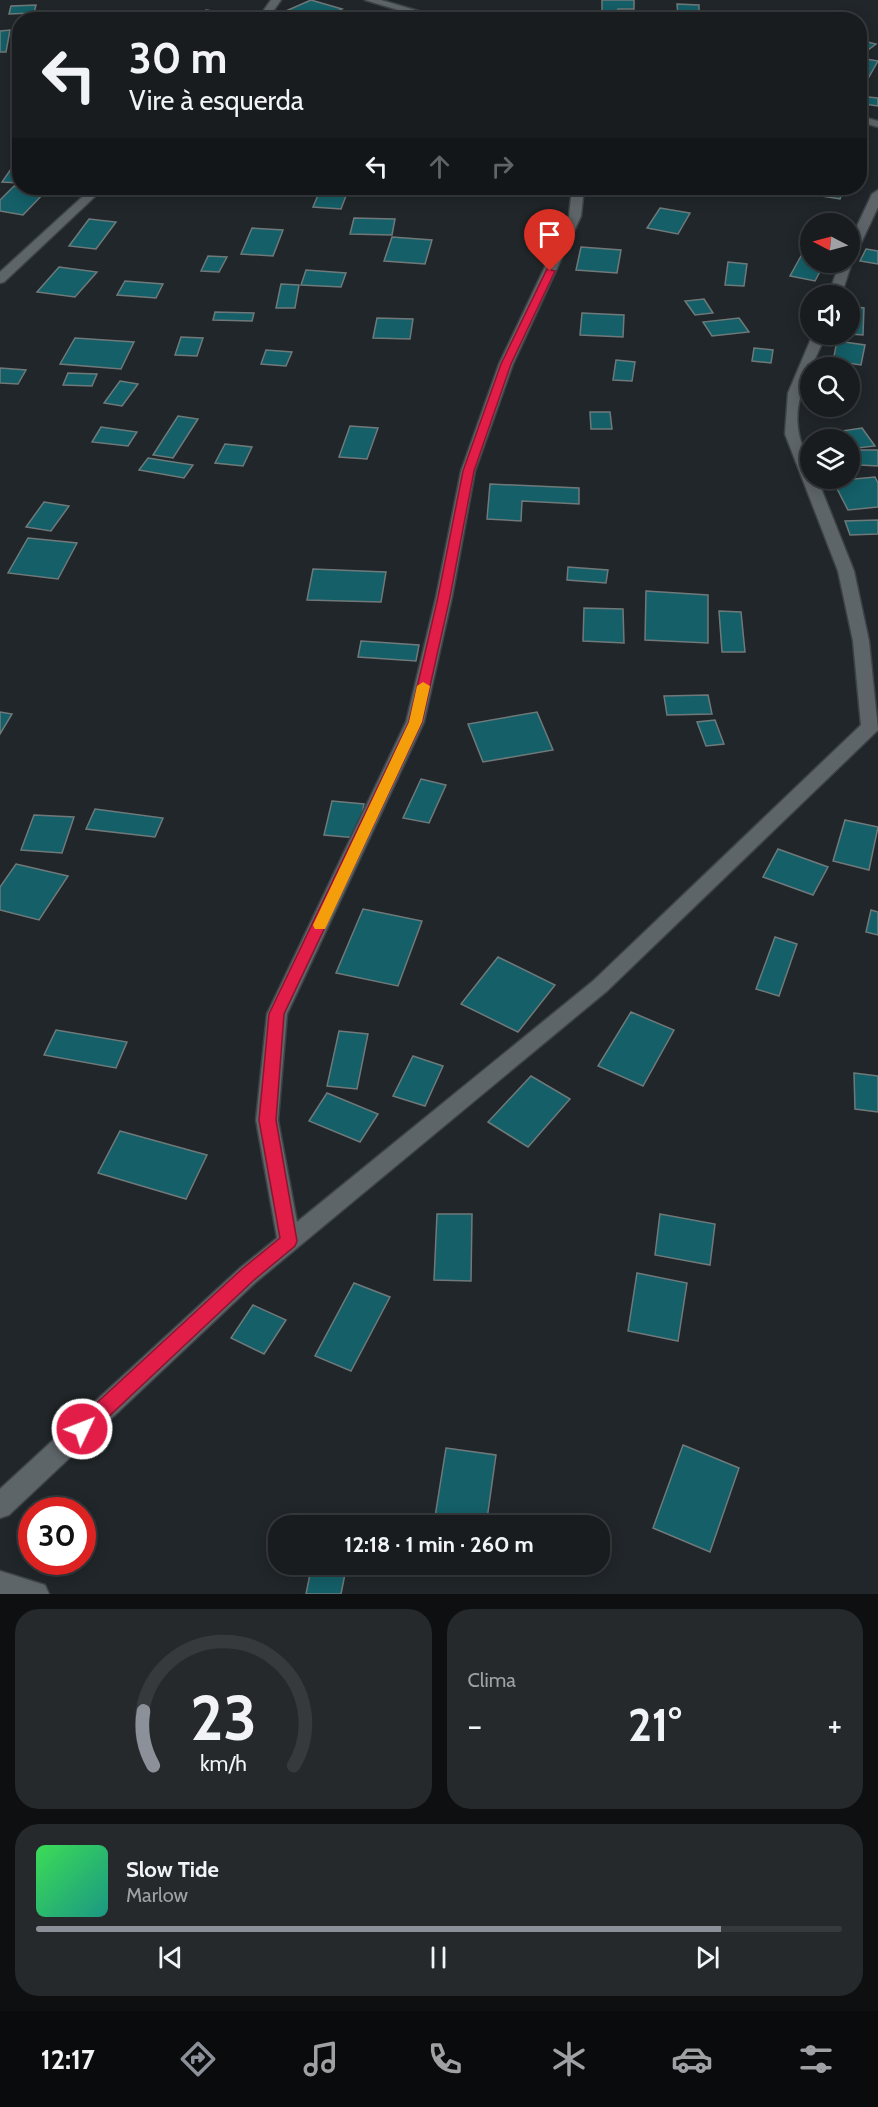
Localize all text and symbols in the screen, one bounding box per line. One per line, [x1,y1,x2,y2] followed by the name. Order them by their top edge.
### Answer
[129,32,227,84] text: 30 m
[30,36,108,114] icon: left
[129,84,304,117] text: Vire à esquerda
[360,150,393,183] icon: left
[423,150,456,183] icon: ahead
[486,150,519,183] icon: right
[524,209,575,271] pin
[800,213,860,273] north arrow
[800,213,860,489] map controls
[533,218,566,251] icon: arrive
[800,285,860,345] button: sound
[800,357,860,417] button: search
[800,429,860,489] button: layers
[50,1397,114,1461] position arrow
[18,1497,96,1575] speed limit sign: 30
[344,1531,534,1558] text: 12:18 · 1 min · 260 m
[468,1668,516,1692] text: Clima
[190,1680,257,1756] text: 23
[628,1698,681,1752] text: 21°
[468,1705,482,1745] text: −
[827,1705,842,1745] text: +
[200,1750,247,1776] text: km/h
[126,1856,219,1883] text: Slow Tide
[126,1883,188,1907] text: Marlow
[154,1941,187,1974] icon: previous
[422,1941,455,1974] icon: pause
[691,1941,724,1974] icon: next
[177,2038,219,2080] icon: directions
[300,2038,342,2080] icon: music
[424,2038,466,2080] icon: phone
[548,2038,590,2080] icon: climate
[671,2038,713,2080] icon: car
[795,2038,837,2080] icon: filters
[41,2043,95,2076] text: 12:17

